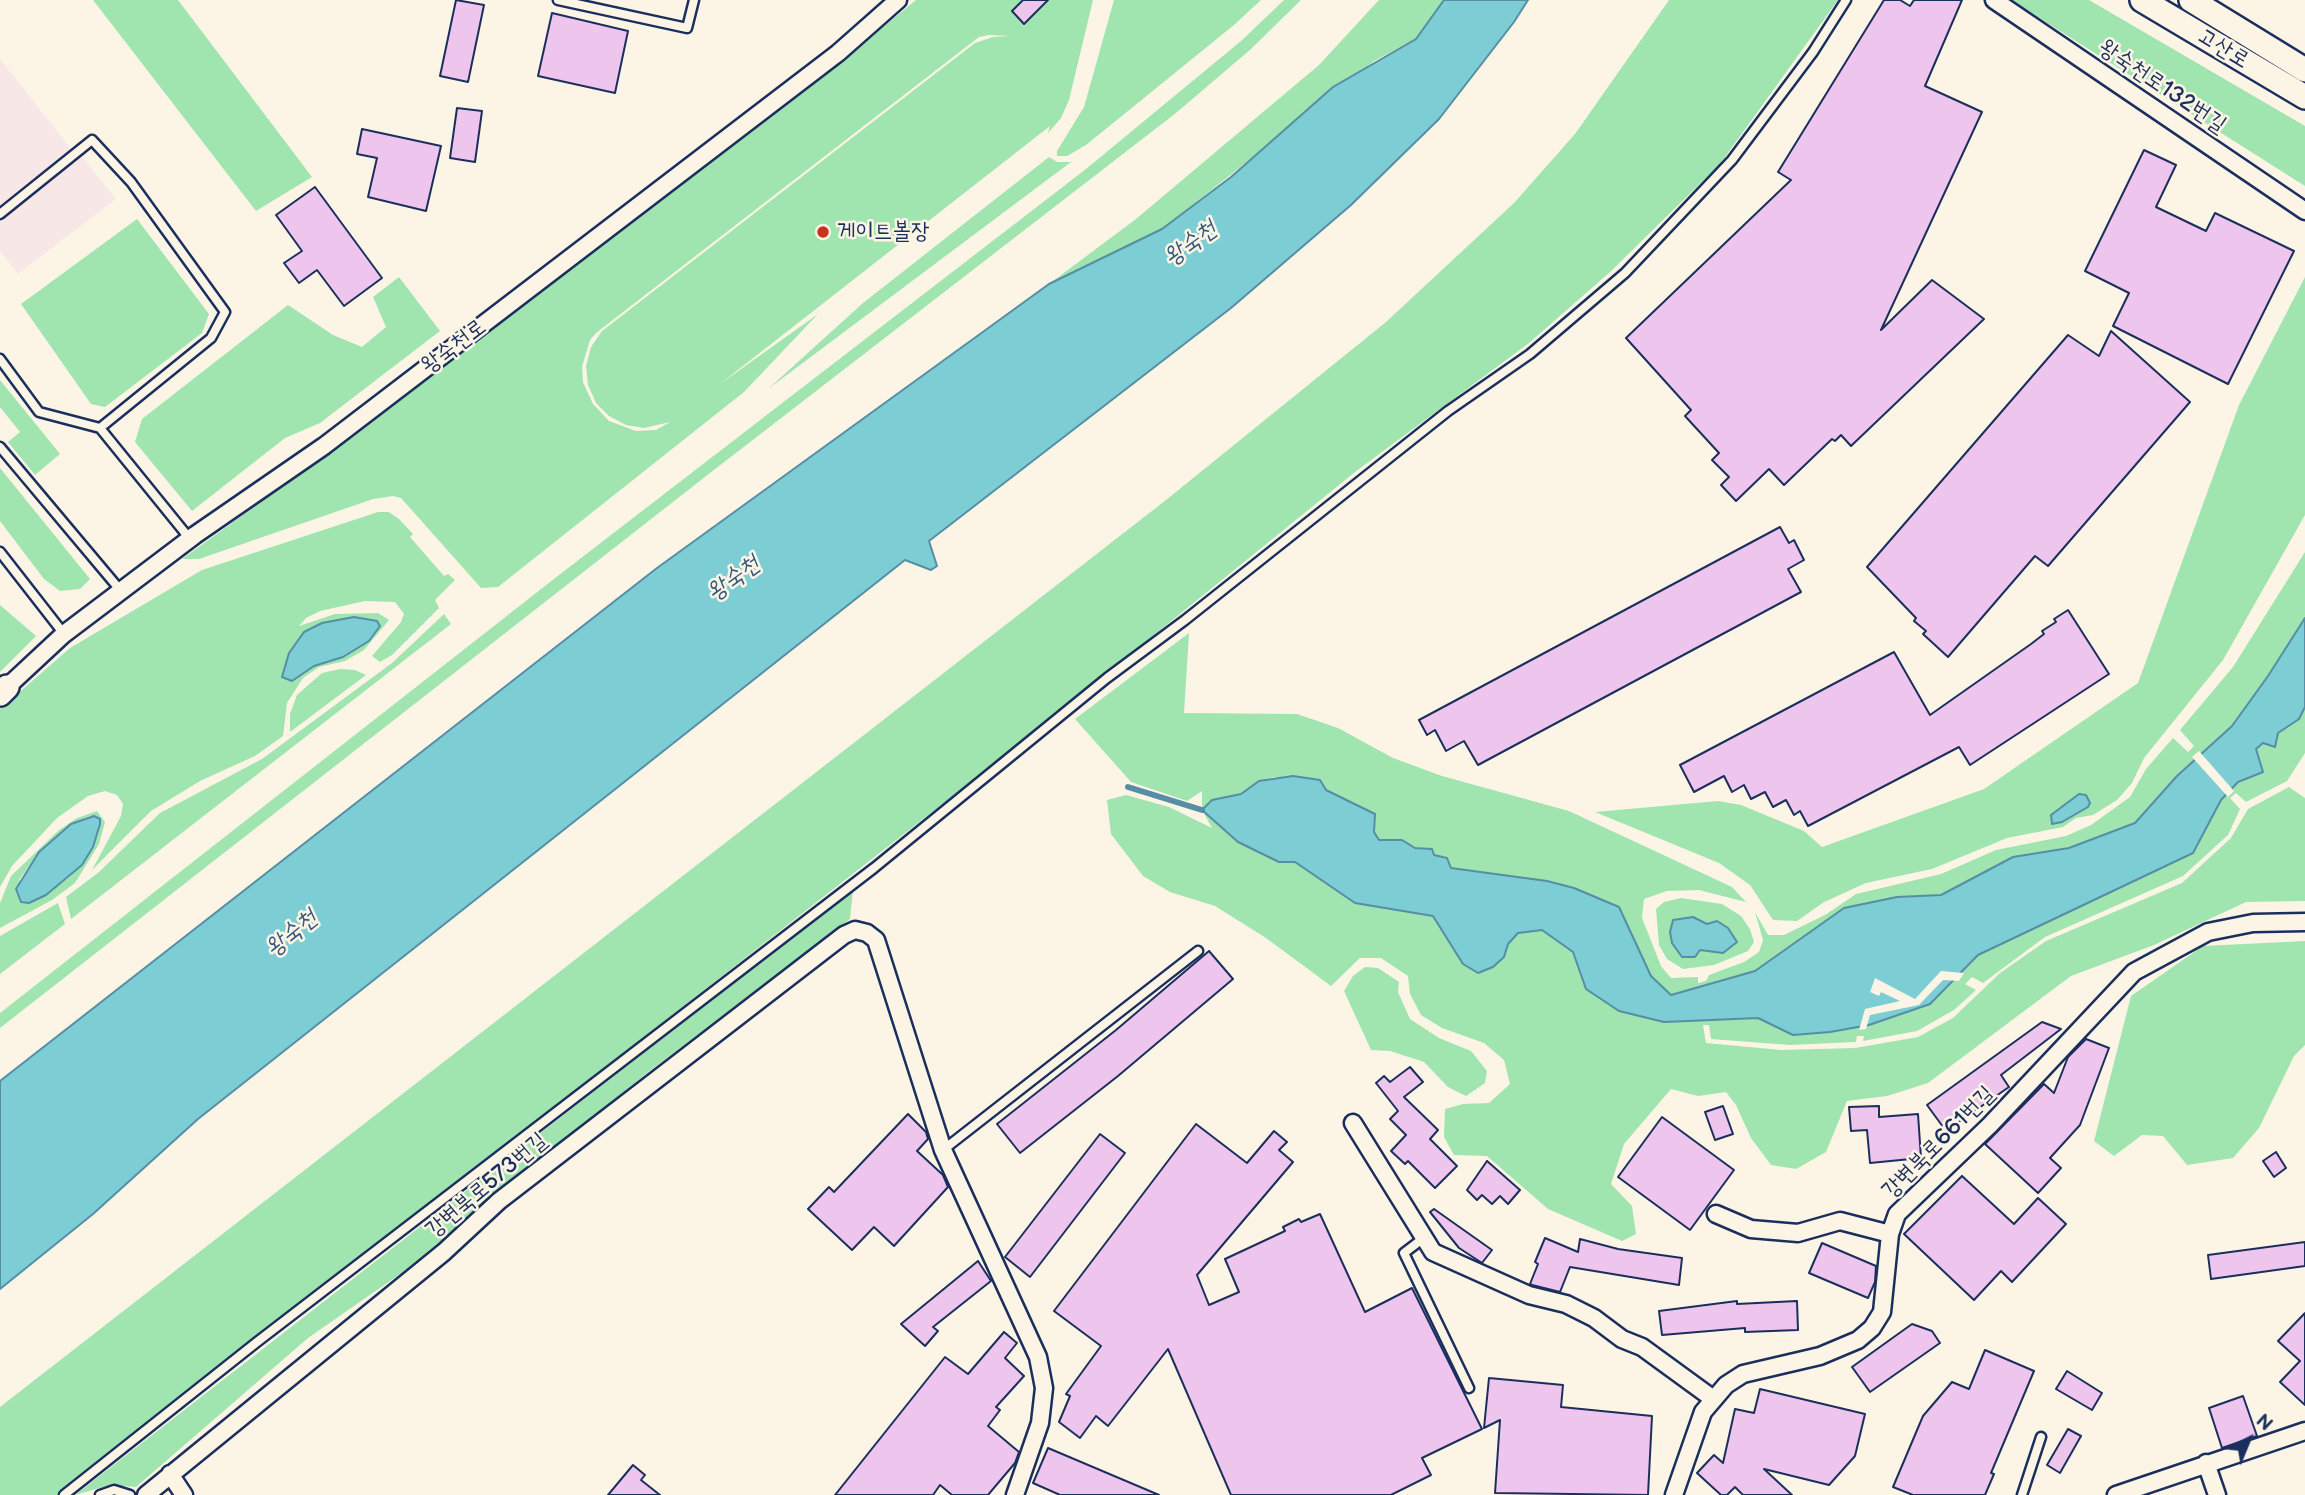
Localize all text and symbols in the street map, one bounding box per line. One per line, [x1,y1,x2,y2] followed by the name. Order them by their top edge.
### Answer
[2192,23,2254,75] street label: 고산로
[2093,34,2231,140] street label: 왕숙천로132번길
[1159,215,1223,273] water label: 왕숙천
[837,218,930,246] place label: 게이트볼장
[815,224,831,240] marker: 게이트볼장
[416,314,492,380] street label: 왕숙천로
[702,550,766,608] water label: 왕숙천
[260,905,324,963] water label: 왕숙천
[1877,1081,2001,1205] street label: 강변북로661번길
[421,1127,553,1245] street label: 강변북로573번길
[2214,1404,2284,1474] north arrow
[2251,1410,2277,1437] text: N

